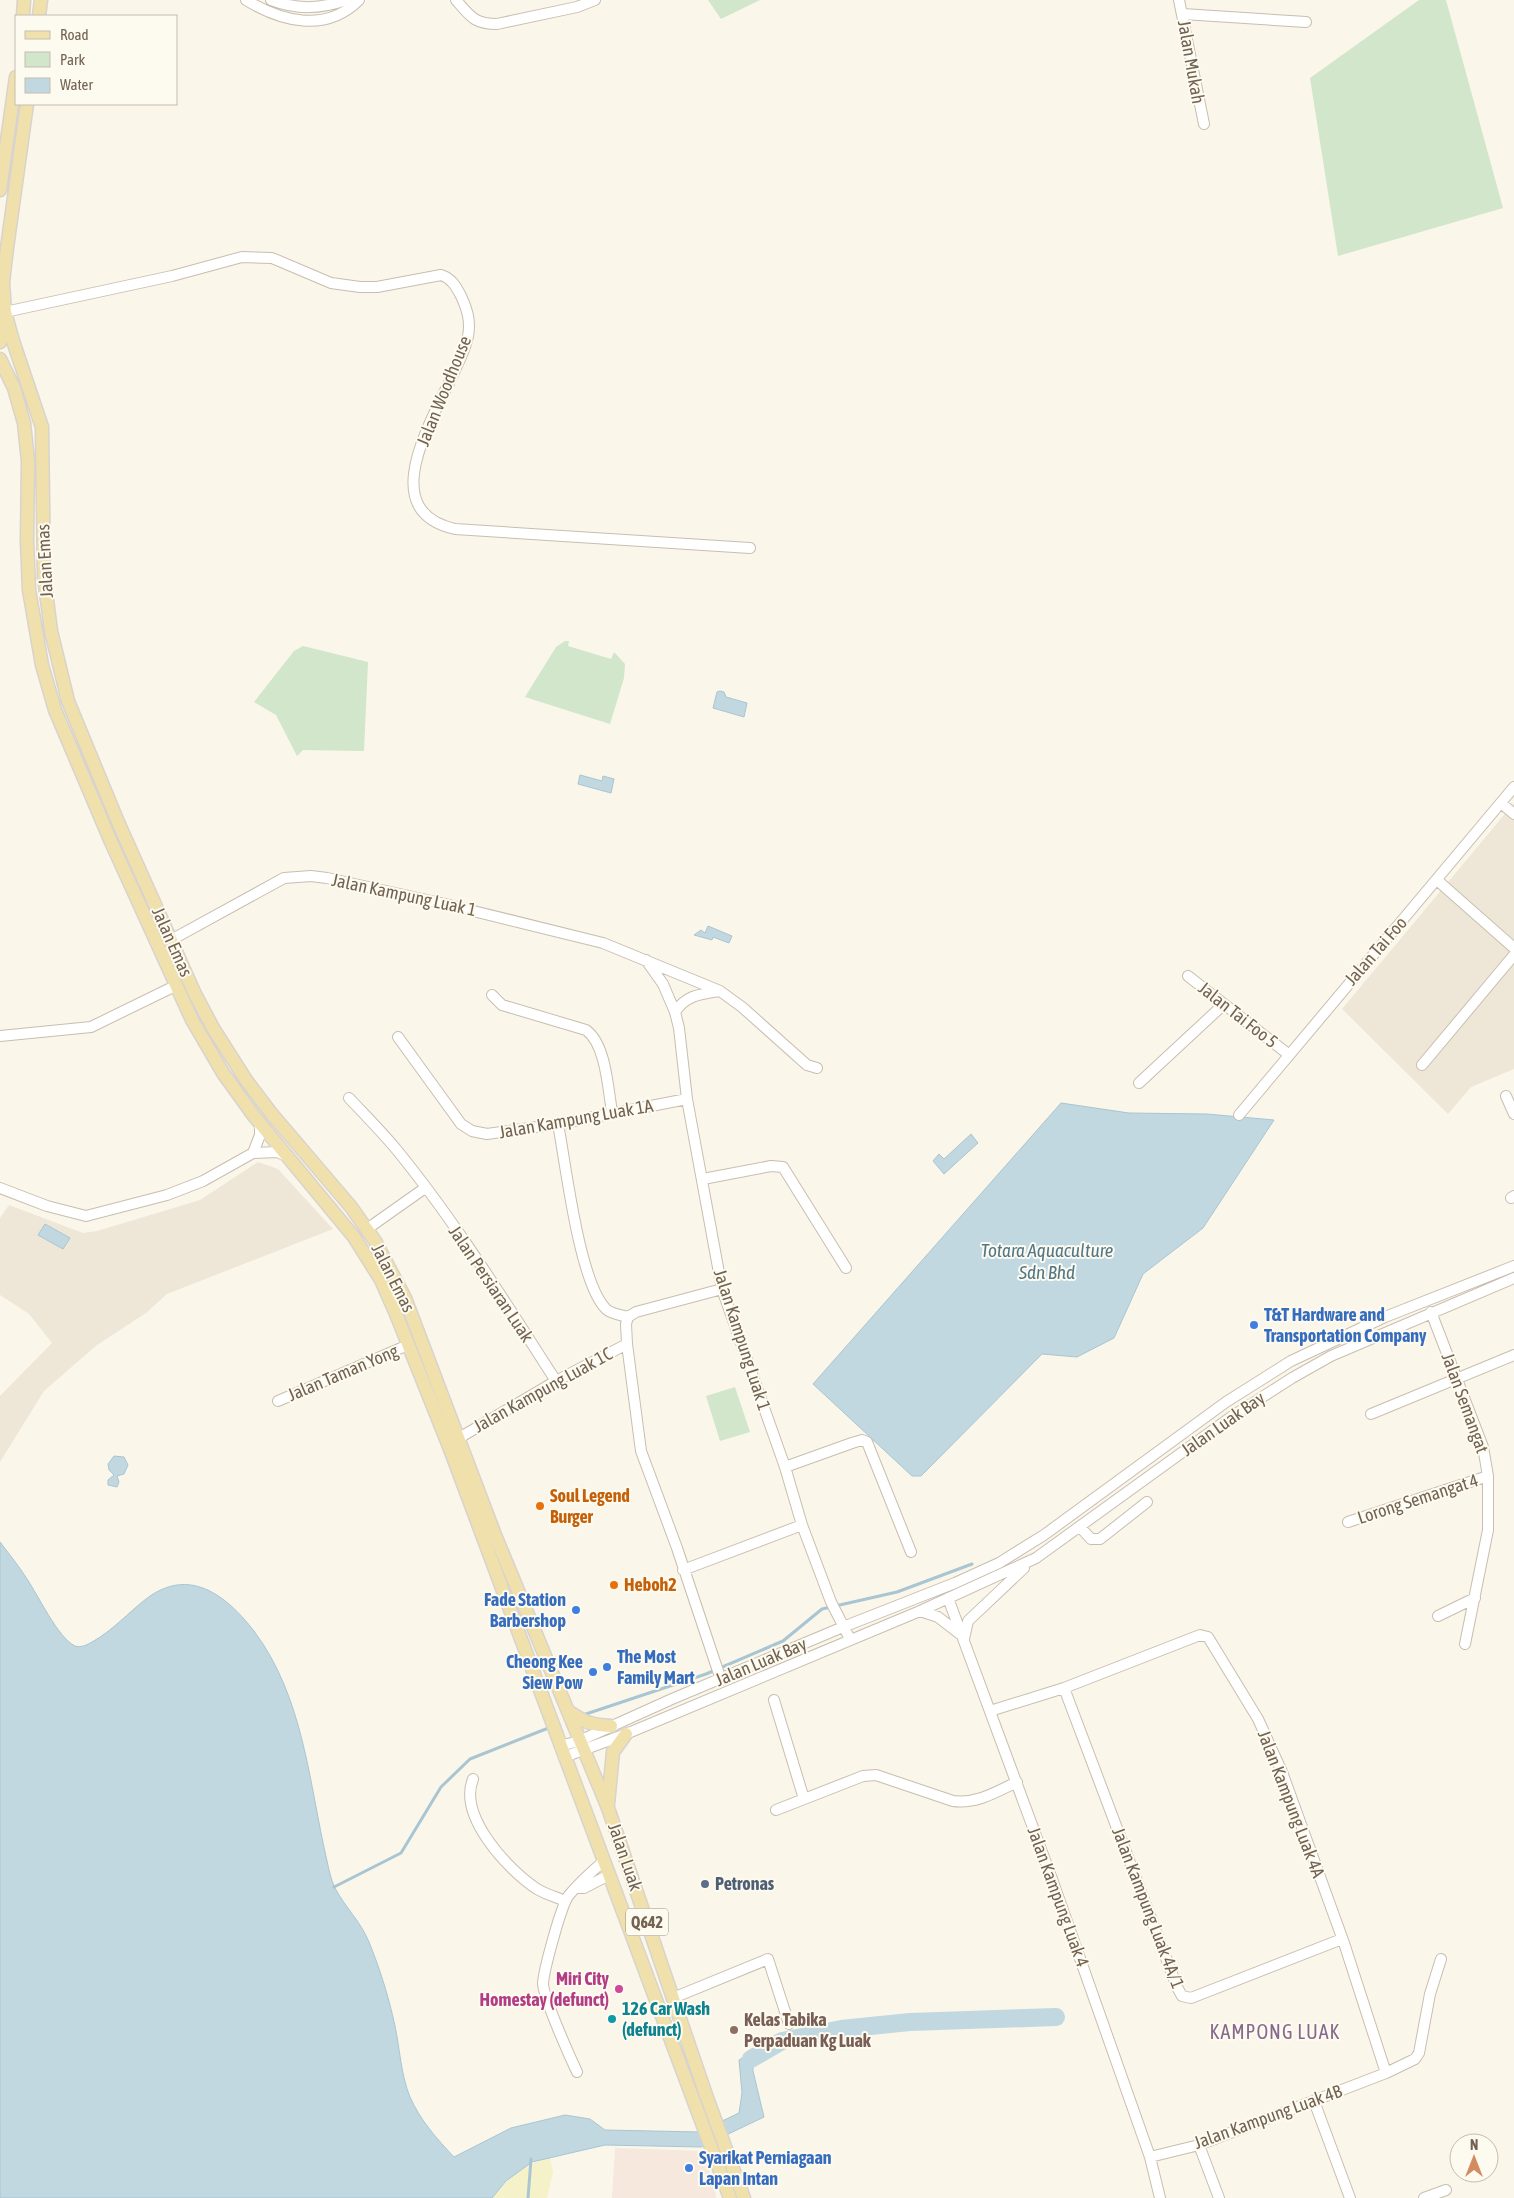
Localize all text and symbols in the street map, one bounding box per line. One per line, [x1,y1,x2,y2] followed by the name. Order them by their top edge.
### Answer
[15,15,178,105] legend
[1174,19,1209,105] street label: Jalan Mukah
[60,26,89,43] text: Road
[60,51,85,68] text: Park
[60,76,93,93] text: Water
[412,333,475,449] street label: Jalan Woodhouse
[32,524,57,598] street label: Jalan Emas
[330,869,478,920] street label: Jalan Kampung Luak 1
[148,904,197,980] street label: Jalan Emas
[1340,912,1411,989] street label: Jalan Tai Foo
[1194,977,1282,1052] street label: Jalan Tai Foo 5
[497,1095,655,1142] street label: Jalan Kampung Luak 1A
[445,1222,538,1346] street label: Jalan Persiaran Luak
[981,1239,1113,1283] water label: Totara Aquaculture Sdn Bhd
[367,1240,420,1315] street label: Jalan Emas
[710,1267,775,1413] street label: Jalan Kampung Luak 1
[1264,1304,1427,1346] place label: T&T Hardware and Transportation Company
[1248,1319,1260,1331] marker: T&T Hardware and Transportation Company
[284,1340,401,1405] street label: Jalan Taman Yong
[470,1343,616,1436] street label: Jalan Kampung Luak 1C
[1438,1350,1493,1456] street label: Jalan Semangat
[1177,1387,1269,1460] street label: Jalan Luak Bay
[1355,1469,1481,1528] street label: Lorong Semangat 4
[550,1485,630,1527] place label: Soul Legend Burger
[534,1500,546,1512] marker: Soul Legend Burger
[624,1574,677,1595] place label: Heboh2
[608,1579,620,1591] marker: Heboh2
[484,1589,566,1631] place label: Fade Station Barbershop
[570,1604,582,1616] marker: Fade Station Barbershop
[712,1633,810,1690] street label: Jalan Luak Bay
[617,1646,695,1688] place label: The Most Family Mart
[506,1651,583,1693] place label: Cheong Kee Siew Pow
[601,1661,613,1673] marker: The Most Family Mart
[587,1666,599,1678] marker: Cheong Kee Siew Pow
[1254,1727,1329,1881] street label: Jalan Kampung Luak 4A
[604,1820,647,1894] street label: Jalan Luak
[1023,1824,1094,1970] street label: Jalan Kampung Luak 4
[1108,1824,1189,1991] street label: Jalan Kampung Luak 4A/1
[715,1873,775,1894] place label: Petronas
[699,1878,711,1890] marker: Petronas
[626,1908,668,1935] road number: Q642
[480,1968,610,2010] place label: Miri City Homestay (defunct)
[613,1983,625,1995] marker: Miri City Homestay (defunct)
[622,1998,710,2040] place label: 126 Car Wash (defunct)
[744,2009,872,2051] place label: Kelas Tabika Perpaduan Kg Luak
[606,2013,618,2025] marker: 126 Car Wash (defunct)
[1210,2020,1340,2043] district label: KAMPONG LUAK
[728,2024,740,2036] marker: Kelas Tabika Perpaduan Kg Luak
[1191,2080,1345,2153] street label: Jalan Kampung Luak 4B
[1449,2133,1499,2183] north arrow
[1470,2137,1478,2153] text: N
[699,2147,832,2189] place label: Syarikat Perniagaan Lapan Intan
[683,2162,695,2174] marker: Syarikat Perniagaan Lapan Intan

